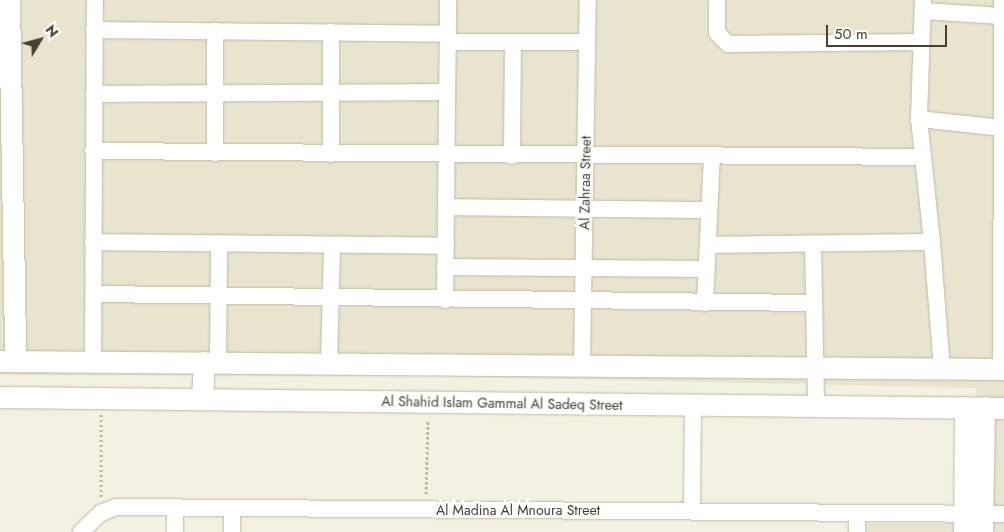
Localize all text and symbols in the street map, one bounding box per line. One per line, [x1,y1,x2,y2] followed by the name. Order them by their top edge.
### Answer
[15,15,65,65] north arrow
[829,15,950,47] scale bar
[41,21,63,41] text: N
[834,23,868,45] text: 50 m
[576,136,594,230] street label: Al Zahraa Street
[381,392,623,414] street label: Al Shahid Islam Gammal Al Sadeq Street
[436,502,600,518] street label: Al Madina Al Mnoura Street

